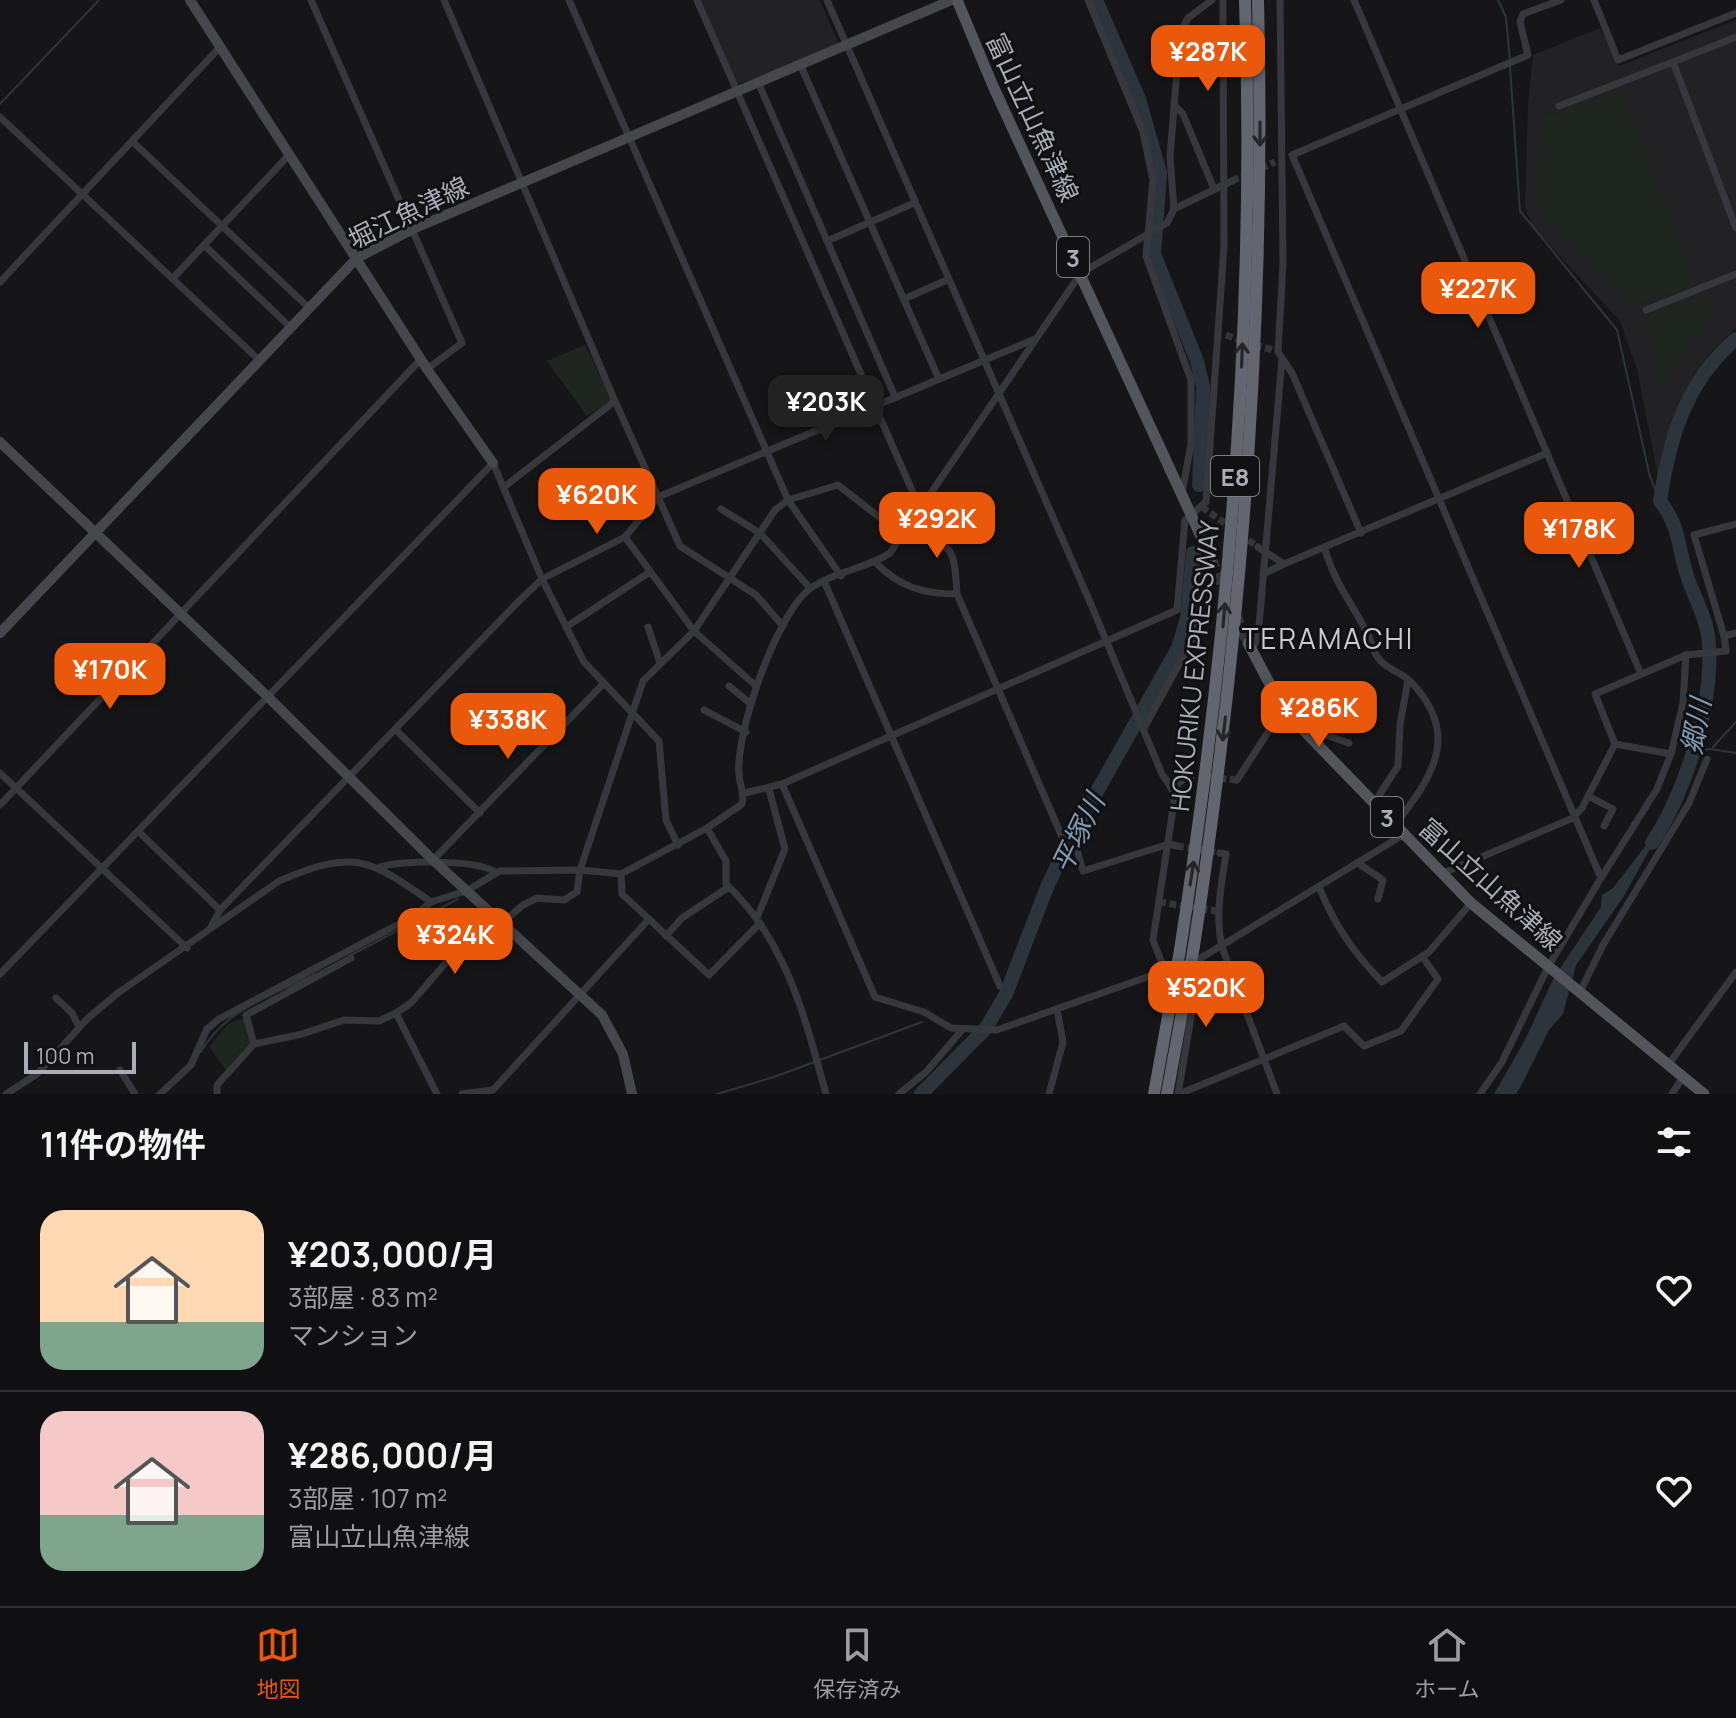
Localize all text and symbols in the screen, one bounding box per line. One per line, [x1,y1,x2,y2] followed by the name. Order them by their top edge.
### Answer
[1152,25,1264,93] pin: ¥287K
[978,27,1088,207] street label: 富山立山魚津線
[1169,33,1247,69] text: ¥287K
[1252,120,1268,147] one-way arrow
[342,167,474,257] street label: 堀江魚津線
[1057,237,1089,277] road number: 3
[1422,262,1534,330] pin: ¥227K
[1439,270,1517,306] text: ¥227K
[1234,342,1249,369] one-way arrow
[770,375,882,443] pin: ¥203K
[786,383,866,419] text: ¥203K
[1211,456,1259,496] road number: E8
[541,468,653,536] pin: ¥620K
[556,476,638,512] text: ¥620K
[881,492,993,560] pin: ¥292K
[897,500,977,536] text: ¥292K
[1523,502,1635,570] pin: ¥178K
[1542,510,1616,546] text: ¥178K
[1161,518,1227,813] street label: HOKURIKU EXPRESSWAY
[1217,602,1232,629] one-way arrow
[1242,619,1414,657] district label: TERAMACHI
[54,643,166,711] pin: ¥170K
[72,651,148,687] text: ¥170K
[1263,681,1375,749] pin: ¥286K
[1279,689,1359,725] text: ¥286K
[1671,692,1719,757] water label: 郷川
[452,693,564,761] pin: ¥338K
[469,701,547,737] text: ¥338K
[1216,715,1231,741] one-way arrow
[1042,784,1114,879] water label: 平塚川
[1371,797,1403,837] road number: 3
[1411,810,1571,958] street label: 富山立山魚津線
[1185,860,1200,886] one-way arrow
[399,908,511,976] pin: ¥324K
[416,916,494,952] text: ¥324K
[1150,961,1262,1029] pin: ¥520K
[1166,969,1246,1005] text: ¥520K
[24,1038,136,1074] scale bar
[36,1041,94,1071] text: 100 m
[1652,1120,1696,1164] icon: filters
[40,1121,206,1167] text: 11件の物件
[288,1231,497,1277] text: ¥203,000/月
[104,1242,200,1338] icon: home
[1652,1268,1696,1312] icon: heart
[288,1279,438,1315] text: 3部屋 · 83 m²
[288,1317,418,1353] text: マンション
[288,1432,497,1478] text: ¥286,000/月
[104,1443,200,1539] icon: home
[1652,1469,1696,1513] icon: heart
[288,1480,447,1516] text: 3部屋 · 107 m²
[288,1518,470,1554] text: 富山立山魚津線
[256,1623,300,1704] tab: 地図
[813,1623,901,1704] tab: 保存済み
[1414,1623,1480,1704] tab: ホーム

